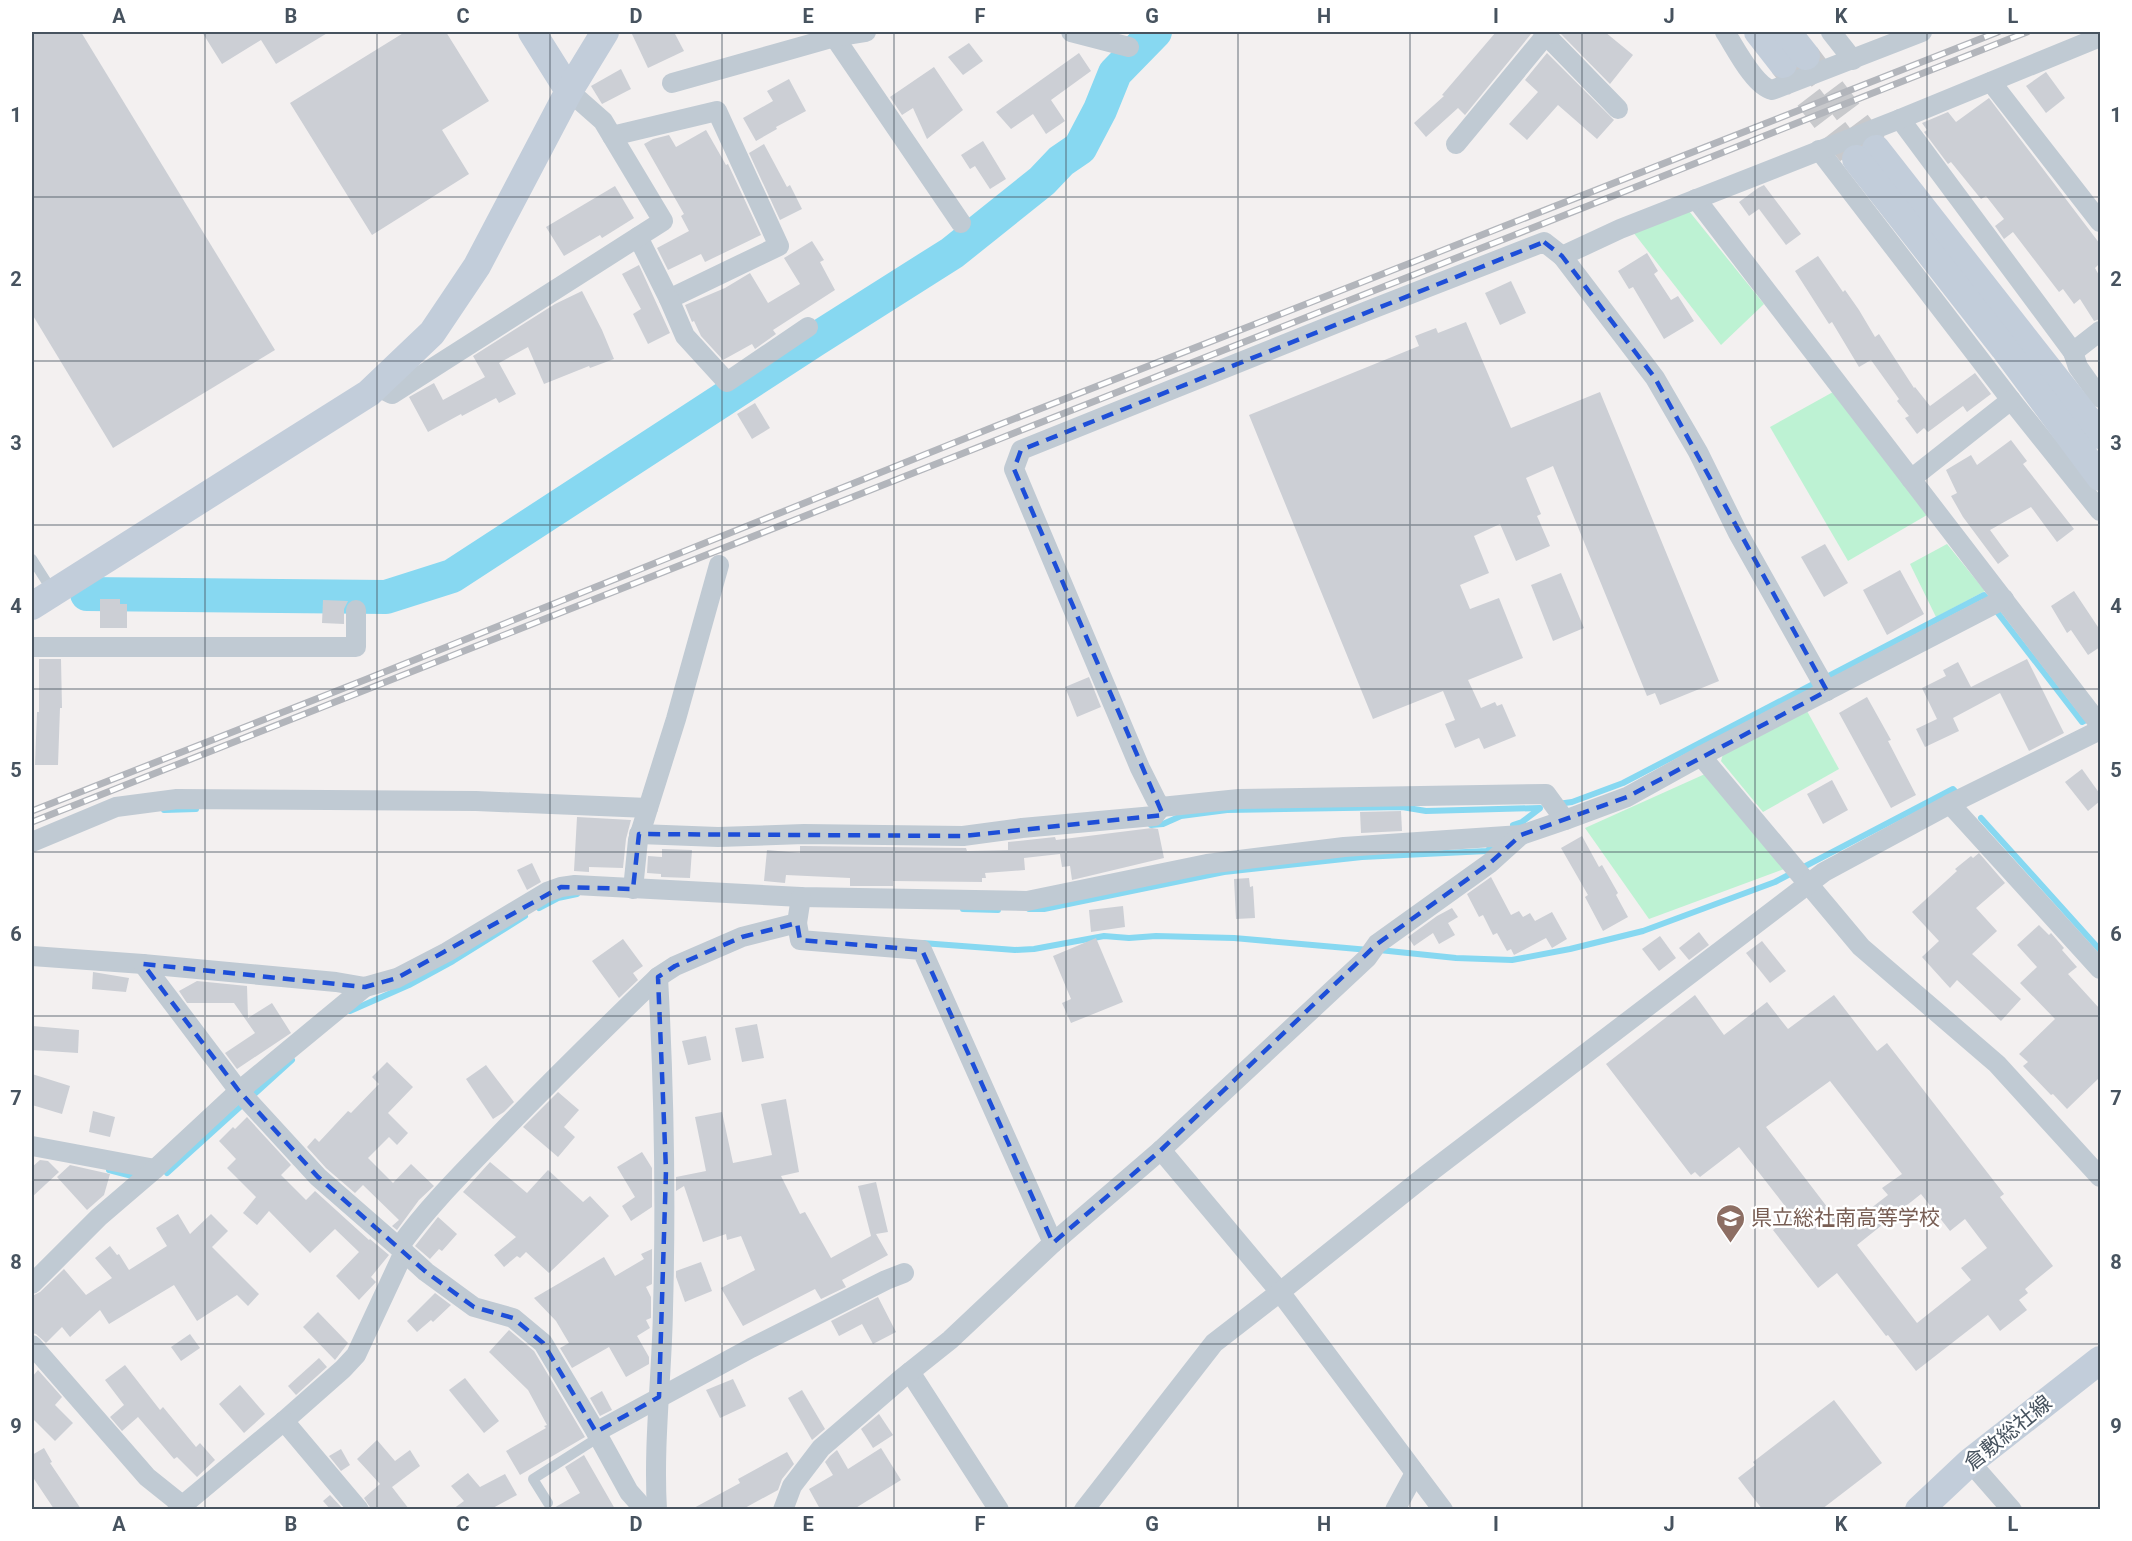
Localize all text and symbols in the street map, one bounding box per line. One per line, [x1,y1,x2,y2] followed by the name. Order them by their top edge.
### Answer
[112,4,126,28] text: A
[285,4,297,28] text: B
[456,4,470,28] text: C
[630,4,643,28] text: D
[802,4,814,28] text: E
[975,4,986,28] text: F
[1145,4,1159,28] text: G
[1317,4,1331,28] text: H
[1493,4,1499,28] text: I
[1663,4,1675,28] text: J
[1835,4,1848,28] text: K
[2008,4,2019,28] text: L
[10,103,22,127] text: 1
[2110,103,2122,127] text: 1
[10,267,22,291] text: 2
[2110,267,2122,291] text: 2
[10,431,22,455] text: 3
[2110,431,2122,455] text: 3
[10,594,22,618] text: 4
[2110,594,2122,618] text: 4
[10,758,22,782] text: 5
[2110,758,2122,782] text: 5
[10,922,22,946] text: 6
[2110,922,2122,946] text: 6
[10,1086,22,1110] text: 7
[2110,1086,2122,1110] text: 7
[1714,1202,1746,1244] school or university icon: 県立総社南高等学校
[1751,1206,1940,1230] place label: 県立総社南高等学校
[10,1250,22,1274] text: 8
[2110,1250,2122,1274] text: 8
[1960,1391,2056,1475] street label: 倉敷総社線
[10,1414,22,1438] text: 9
[2110,1414,2122,1438] text: 9
[112,1512,126,1536] text: A
[285,1512,297,1536] text: B
[456,1512,470,1536] text: C
[630,1512,643,1536] text: D
[802,1512,814,1536] text: E
[975,1512,986,1536] text: F
[1145,1512,1159,1536] text: G
[1317,1512,1331,1536] text: H
[1493,1512,1499,1536] text: I
[1663,1512,1675,1536] text: J
[1835,1512,1848,1536] text: K
[2008,1512,2019,1536] text: L

